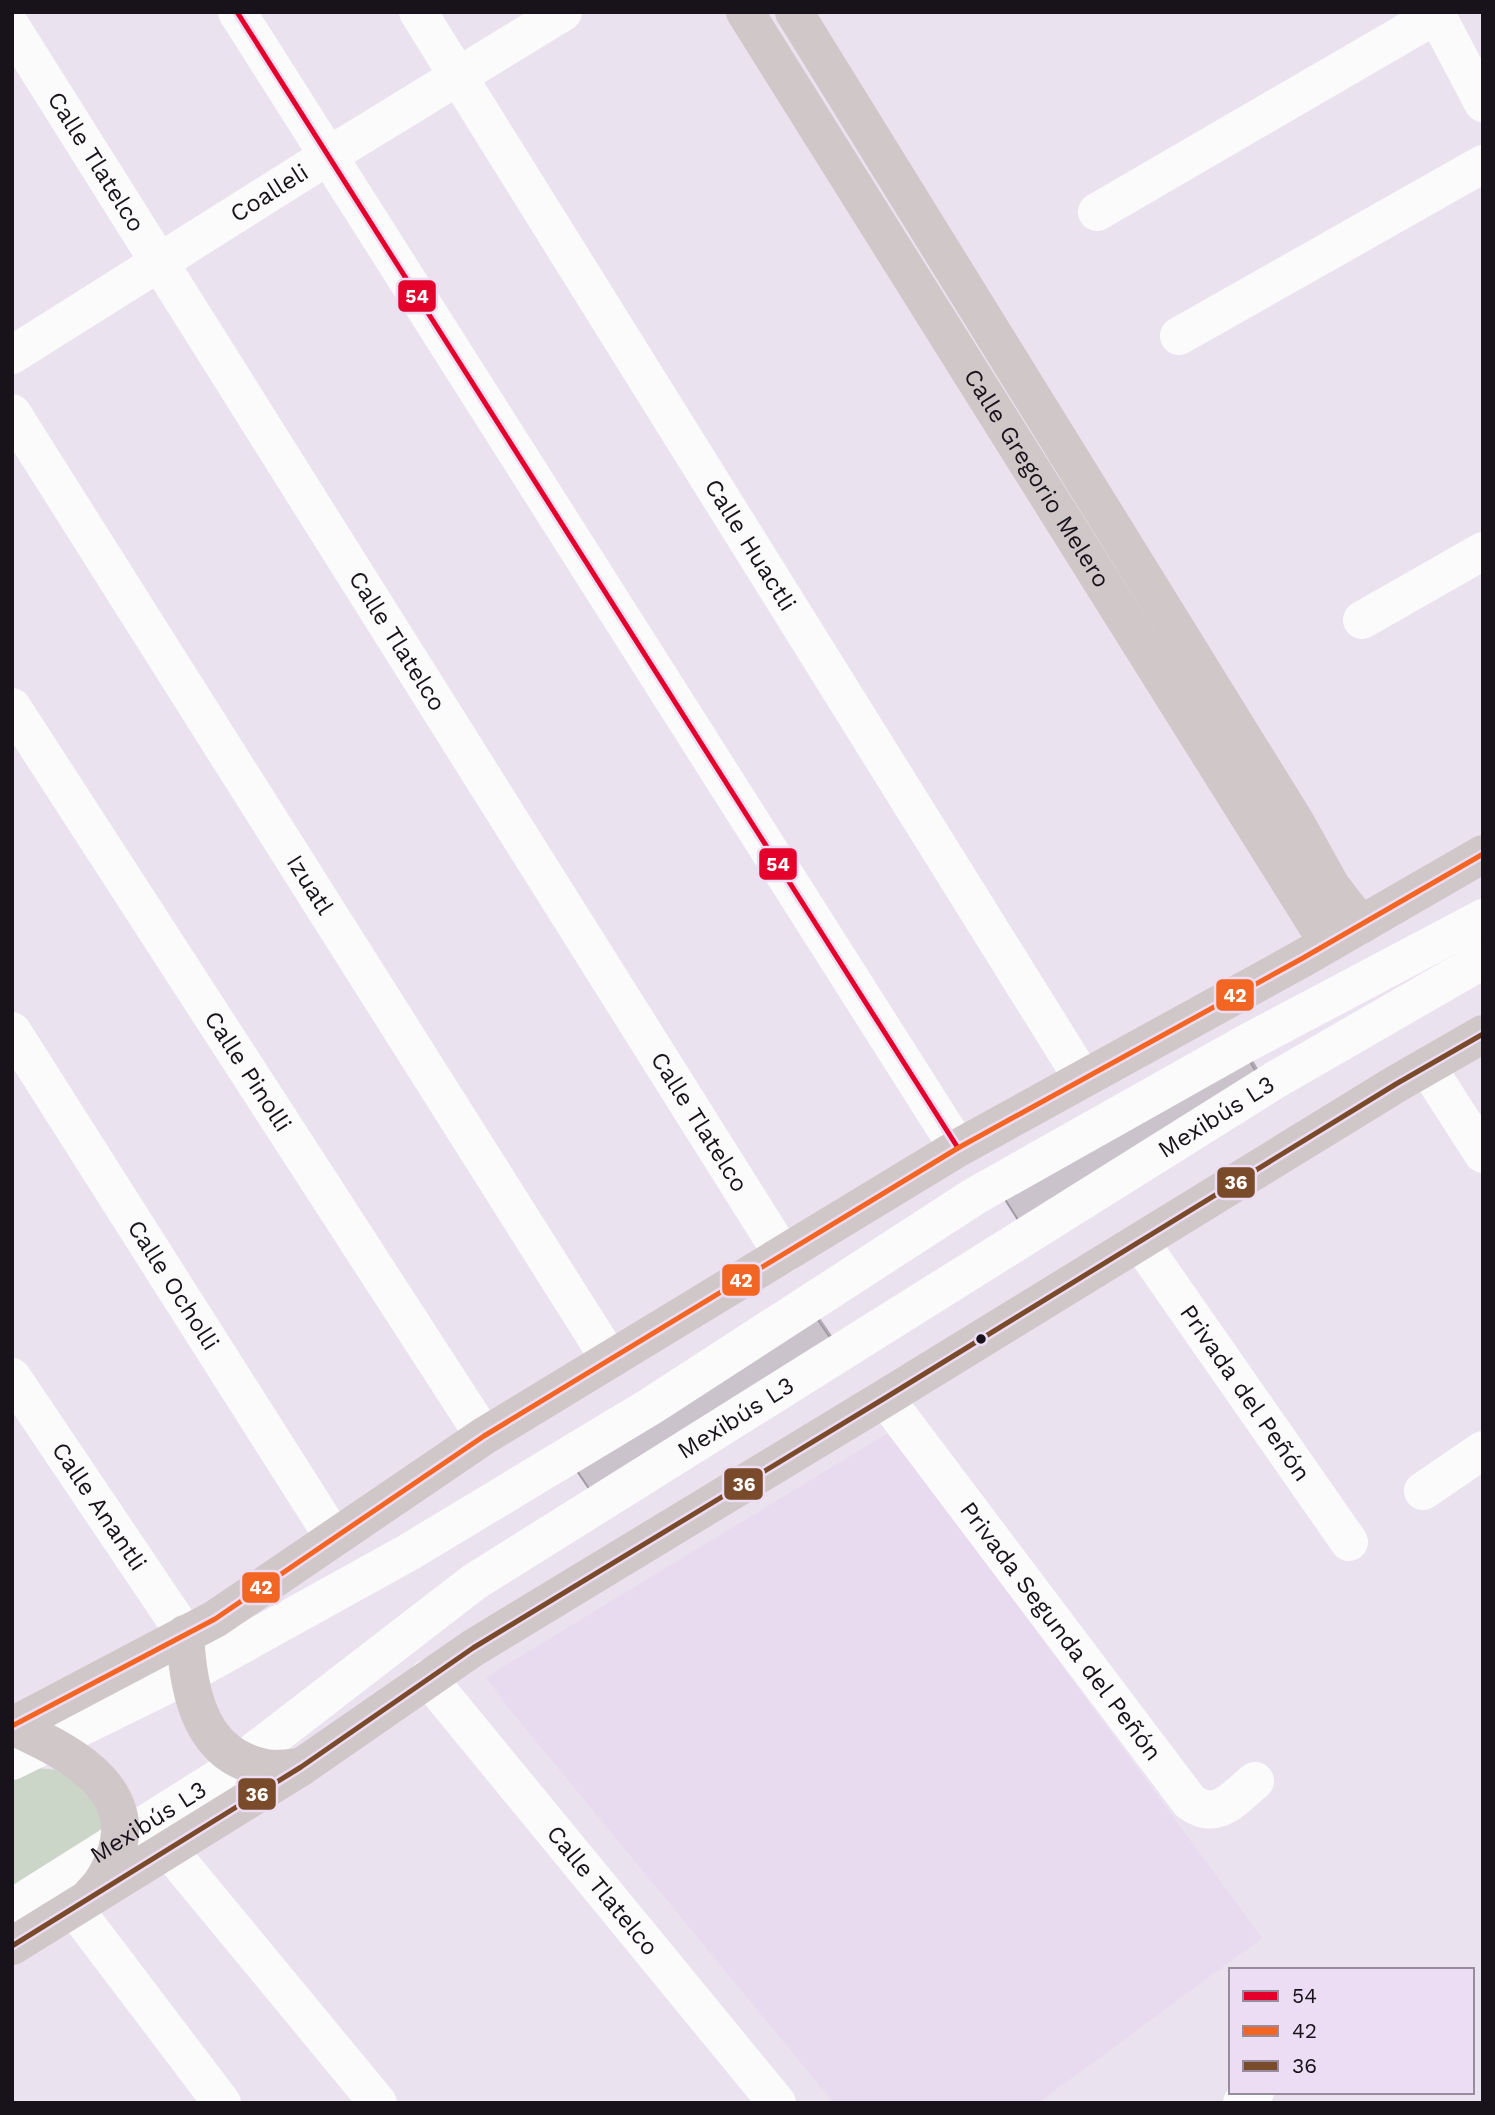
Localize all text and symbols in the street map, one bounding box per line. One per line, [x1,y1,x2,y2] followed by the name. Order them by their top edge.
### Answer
[42,87,150,237] street label: Calle Tlatelco
[225,158,313,228] street label: Coalleli
[397,279,437,313] line badge: 54
[405,285,429,308] text: 54
[958,364,1116,593] street label: Calle Gregorio Melero
[699,474,802,616] street label: Calle Huactli
[343,566,452,716] street label: Calle Tlatelco
[758,847,798,881] line badge: 54
[281,850,340,920] street label: Izuatl
[766,853,790,876] text: 54
[1215,978,1255,1012] line badge: 42
[1223,984,1247,1007] text: 42
[199,1006,297,1137] street label: Calle Pinolli
[645,1047,754,1197] street label: Calle Tlatelco
[1153,1070,1280,1164] street label: Mexibús L3
[1216,1166,1256,1199] line badge: 36
[1225,1171,1248,1194] text: 36
[122,1215,225,1355] street label: Calle Ocholli
[721,1263,761,1297] line badge: 42
[729,1269,753,1292] text: 42
[1174,1299,1316,1487] street label: Privada del Peñón
[974,1332,988,1346] unlabelled marker
[672,1371,799,1465] street label: Mexibús L3
[46,1437,152,1576] street label: Calle Anantli
[723,1467,764,1501] line badge: 36
[733,1473,756,1496] text: 36
[954,1496,1168,1766] street label: Privada Segunda del Peñón
[241,1571,281,1604] line badge: 42
[249,1576,273,1599] text: 42
[85,1775,212,1869] street label: Mexibús L3
[237,1777,277,1811] line badge: 36
[246,1783,269,1806] text: 36
[541,1820,664,1961] street label: Calle Tlatelco
[1229,1968,1474,2094] legend
[1292,1983,1317,2008] text: 54
[1292,2018,1317,2043] text: 42
[1292,2053,1317,2078] text: 36

